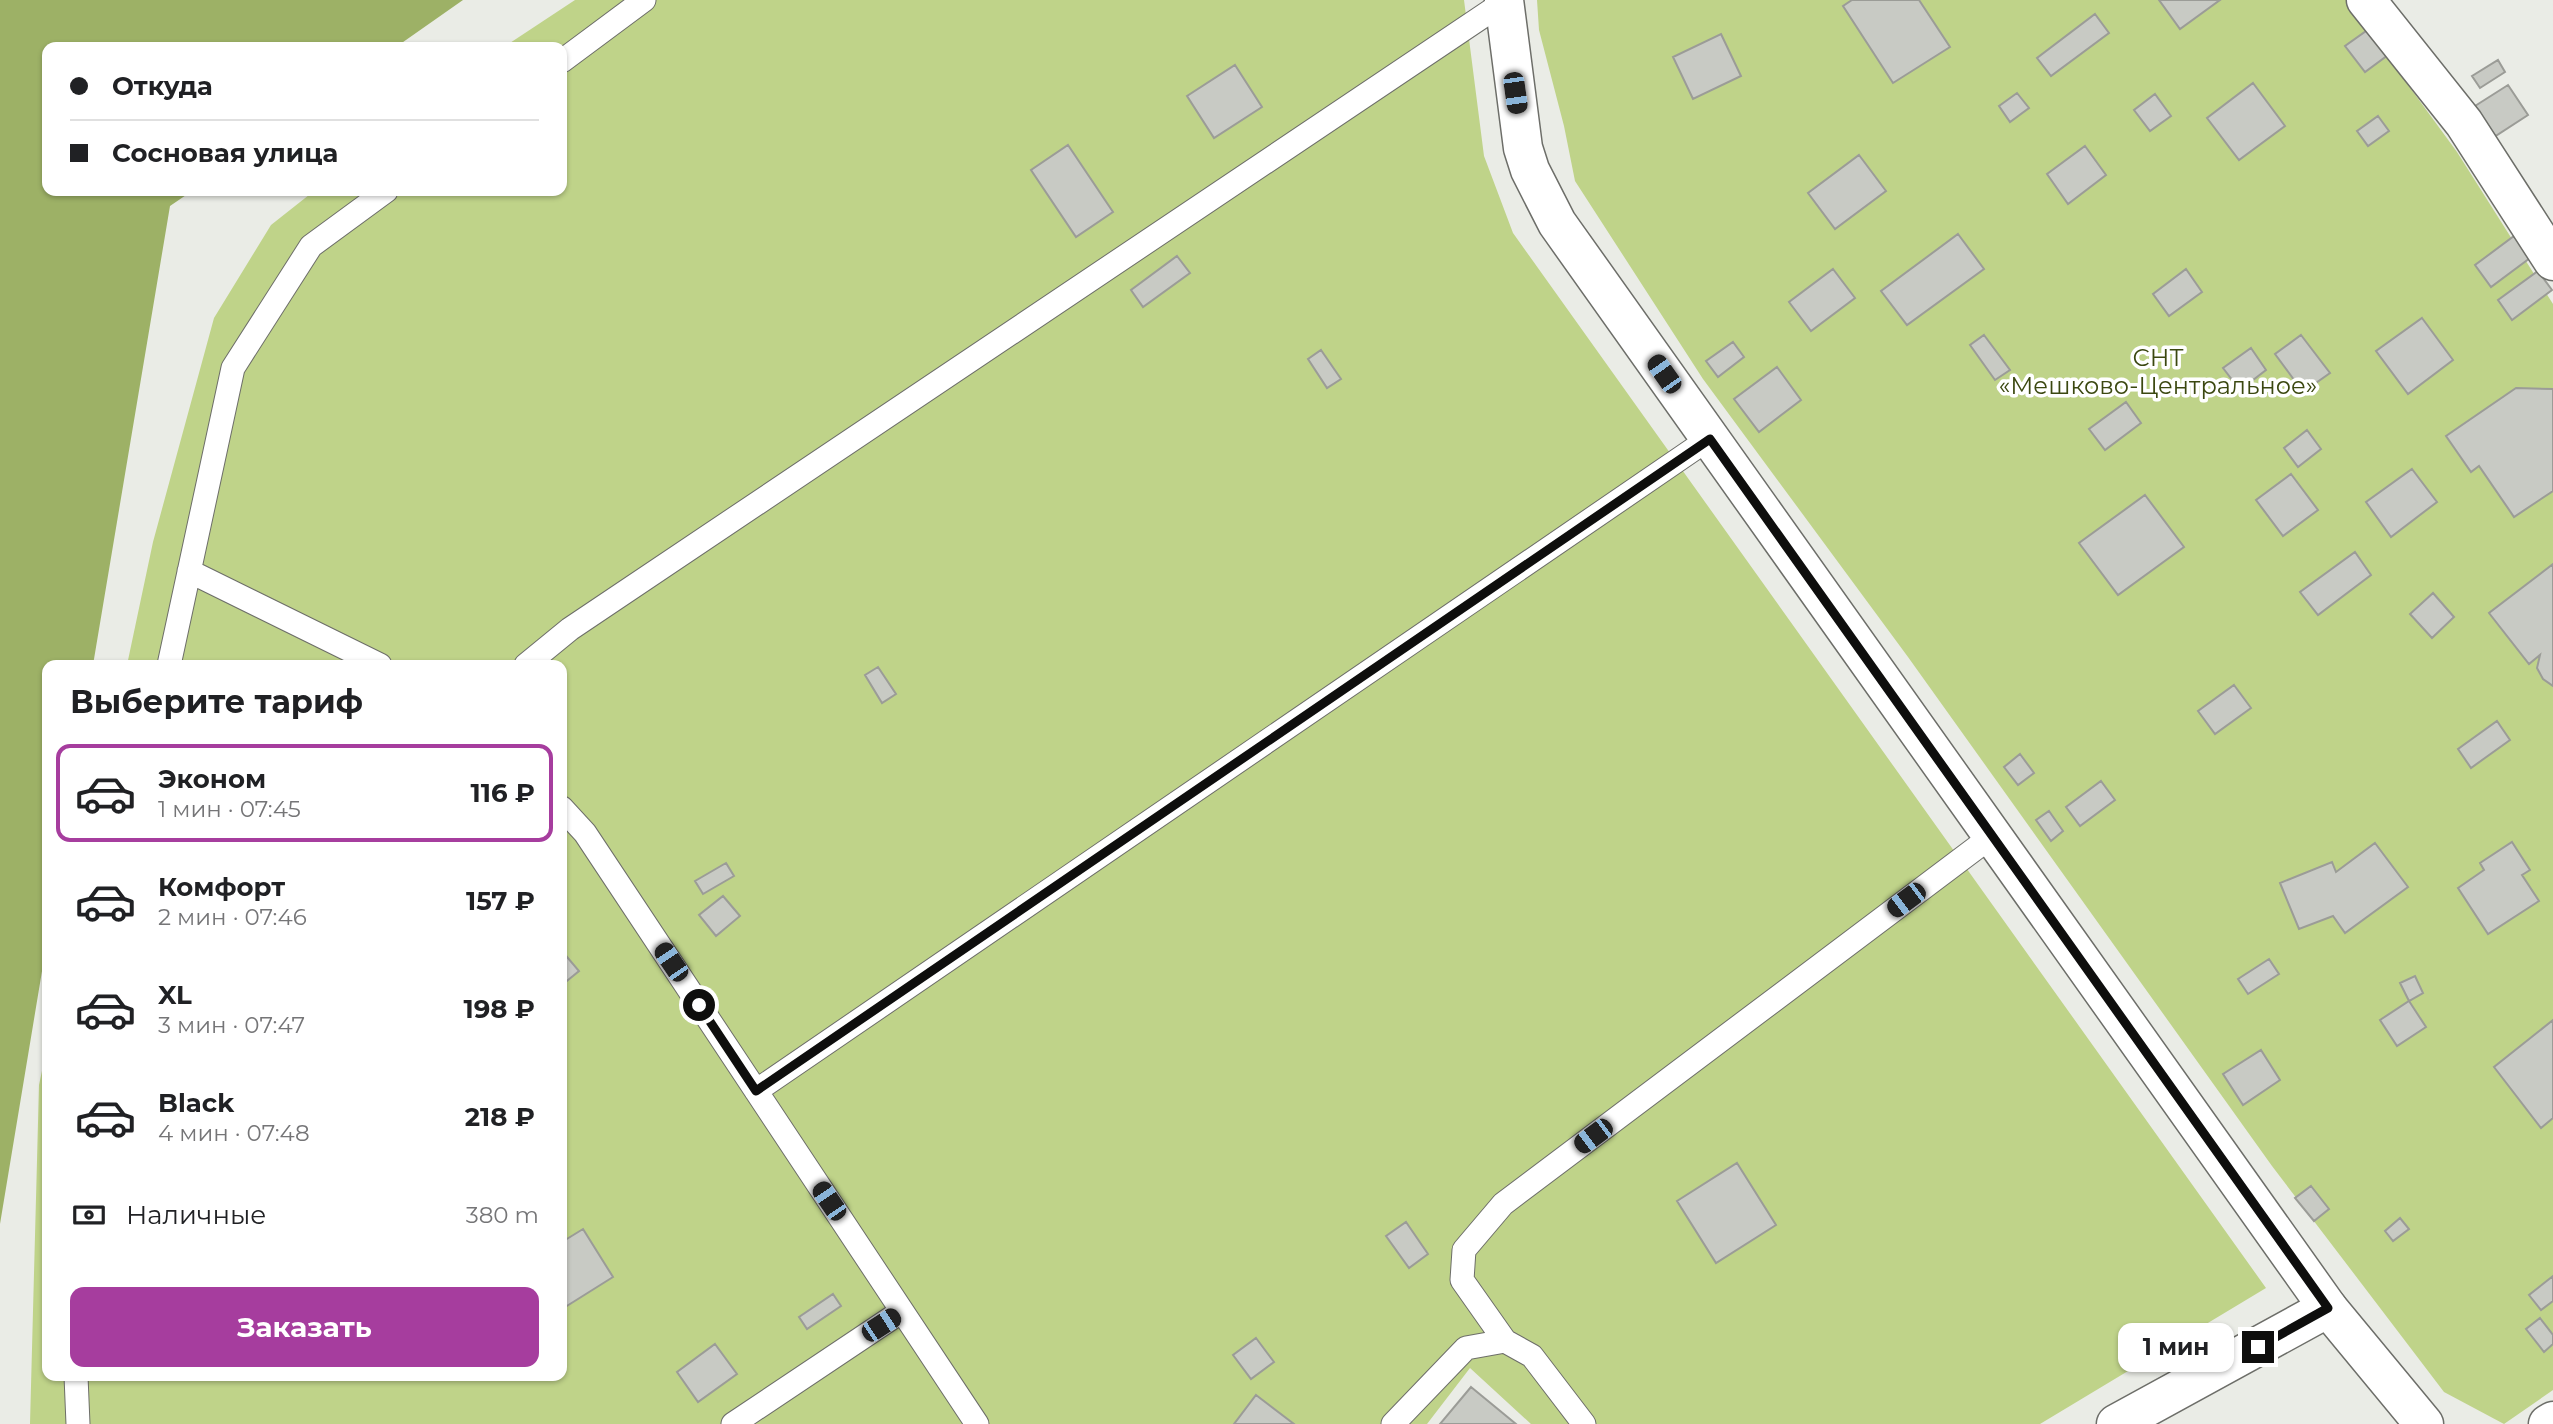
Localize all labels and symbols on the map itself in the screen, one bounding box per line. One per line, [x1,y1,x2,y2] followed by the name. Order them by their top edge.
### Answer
[1502,71,1529,115] car
[1999,343,2317,400] park label: СНТ «Мешково-Центральное»
[1644,351,1685,397] car
[1883,879,1930,921] car
[651,939,692,985] car
[683,989,715,1021] route start
[1570,1115,1617,1157] car
[809,1178,850,1224] car
[858,1305,905,1345] car
[2118,1322,2234,1372] callout: 1 мин
[2242,1331,2274,1363] route end

